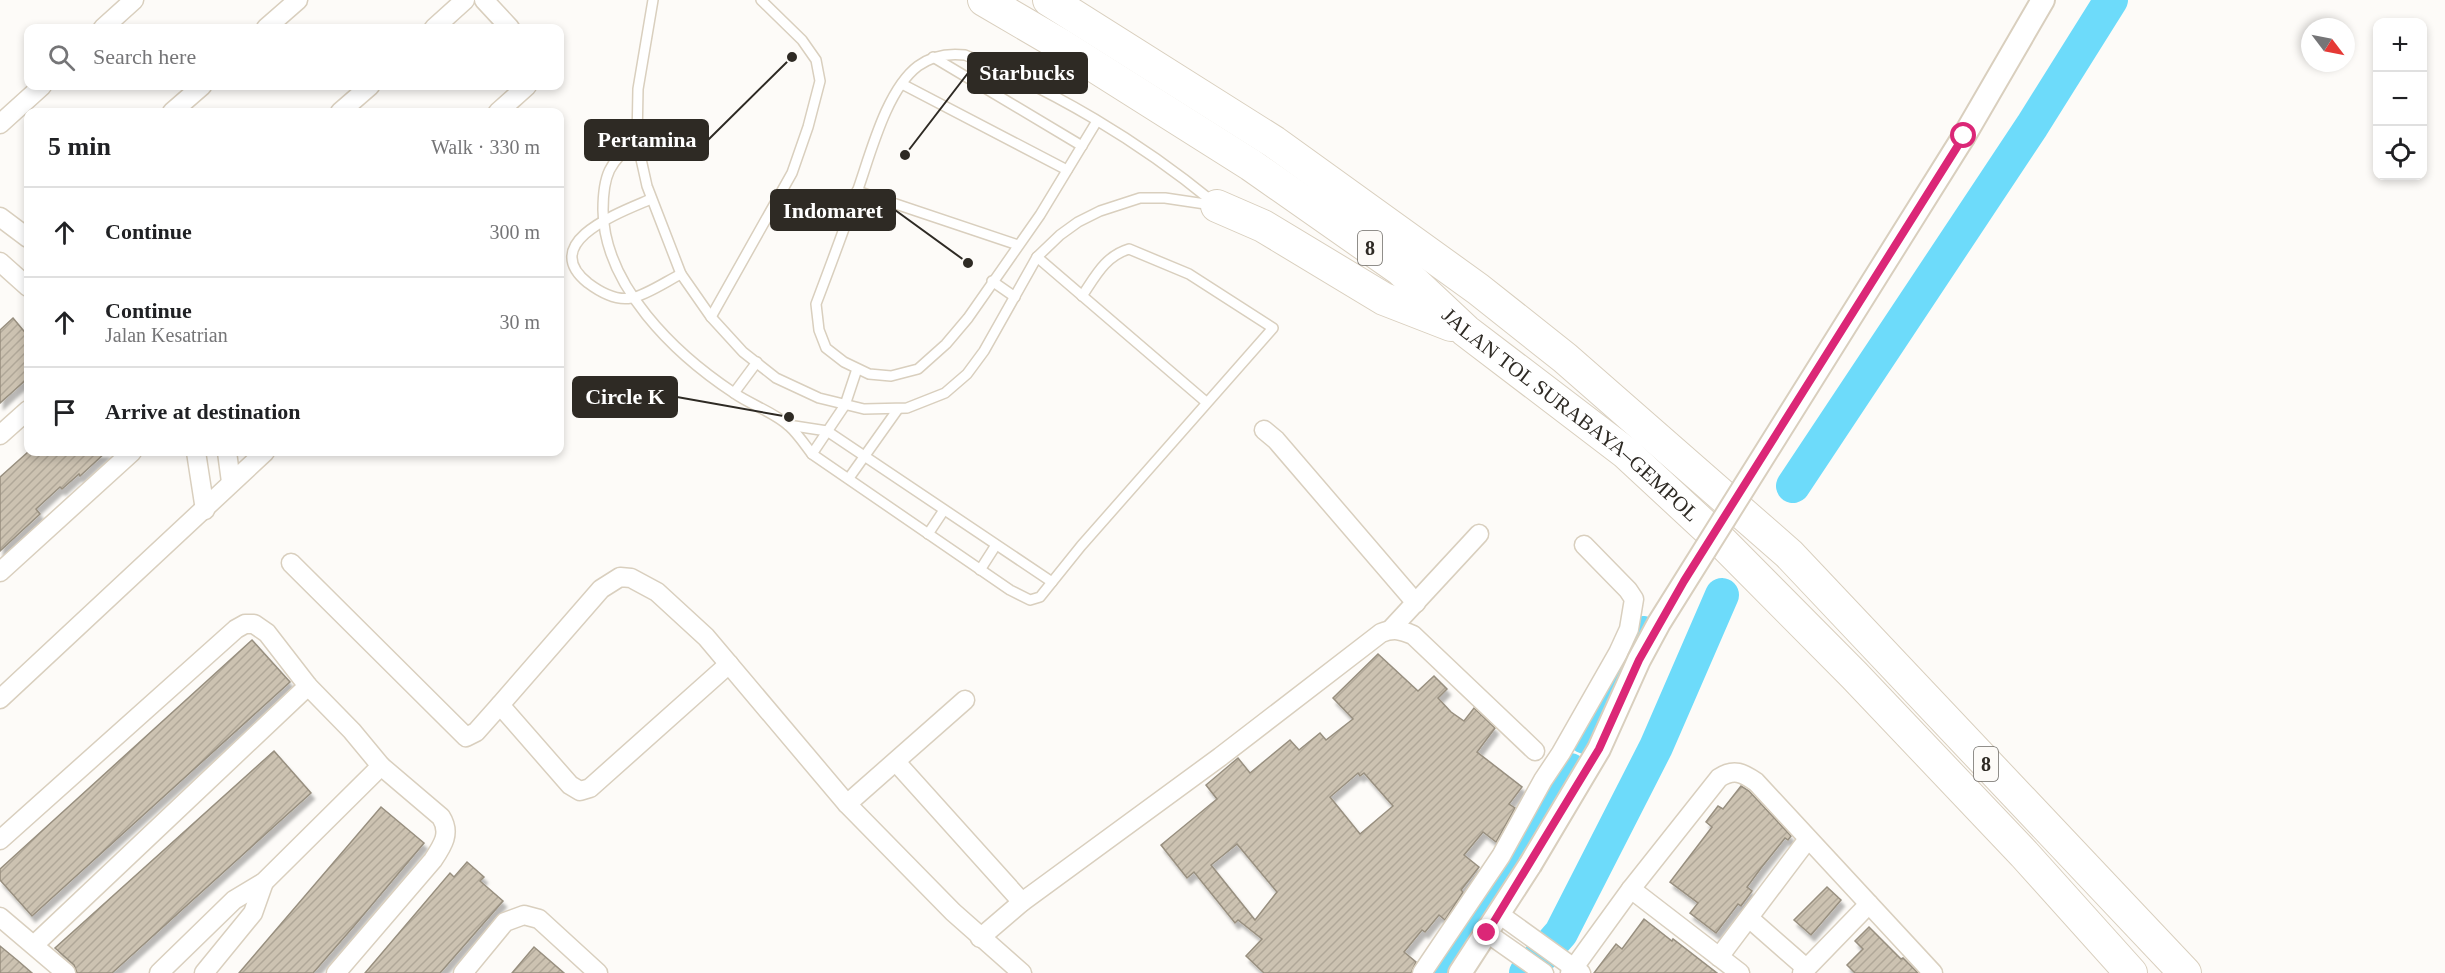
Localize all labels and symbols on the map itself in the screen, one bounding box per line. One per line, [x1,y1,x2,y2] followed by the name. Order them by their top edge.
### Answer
[2301,18,2355,72] north arrow
[968,53,1087,93] callout: Starbucks
[979,60,1075,85] text: Starbucks
[585,120,708,160] callout: Pertamina
[1950,122,1976,148] route start
[598,127,696,152] text: Pertamina
[771,190,895,230] callout: Indomaret
[783,198,884,223] text: Indomaret
[1358,231,1382,265] road number: 8
[1437,303,1704,526] street label: JALAN TOL SURABAYA–GEMPOL
[573,377,677,417] callout: Circle K
[585,384,665,409] text: Circle K
[1974,747,1998,781] road number: 8
[1473,919,1499,945] route end

